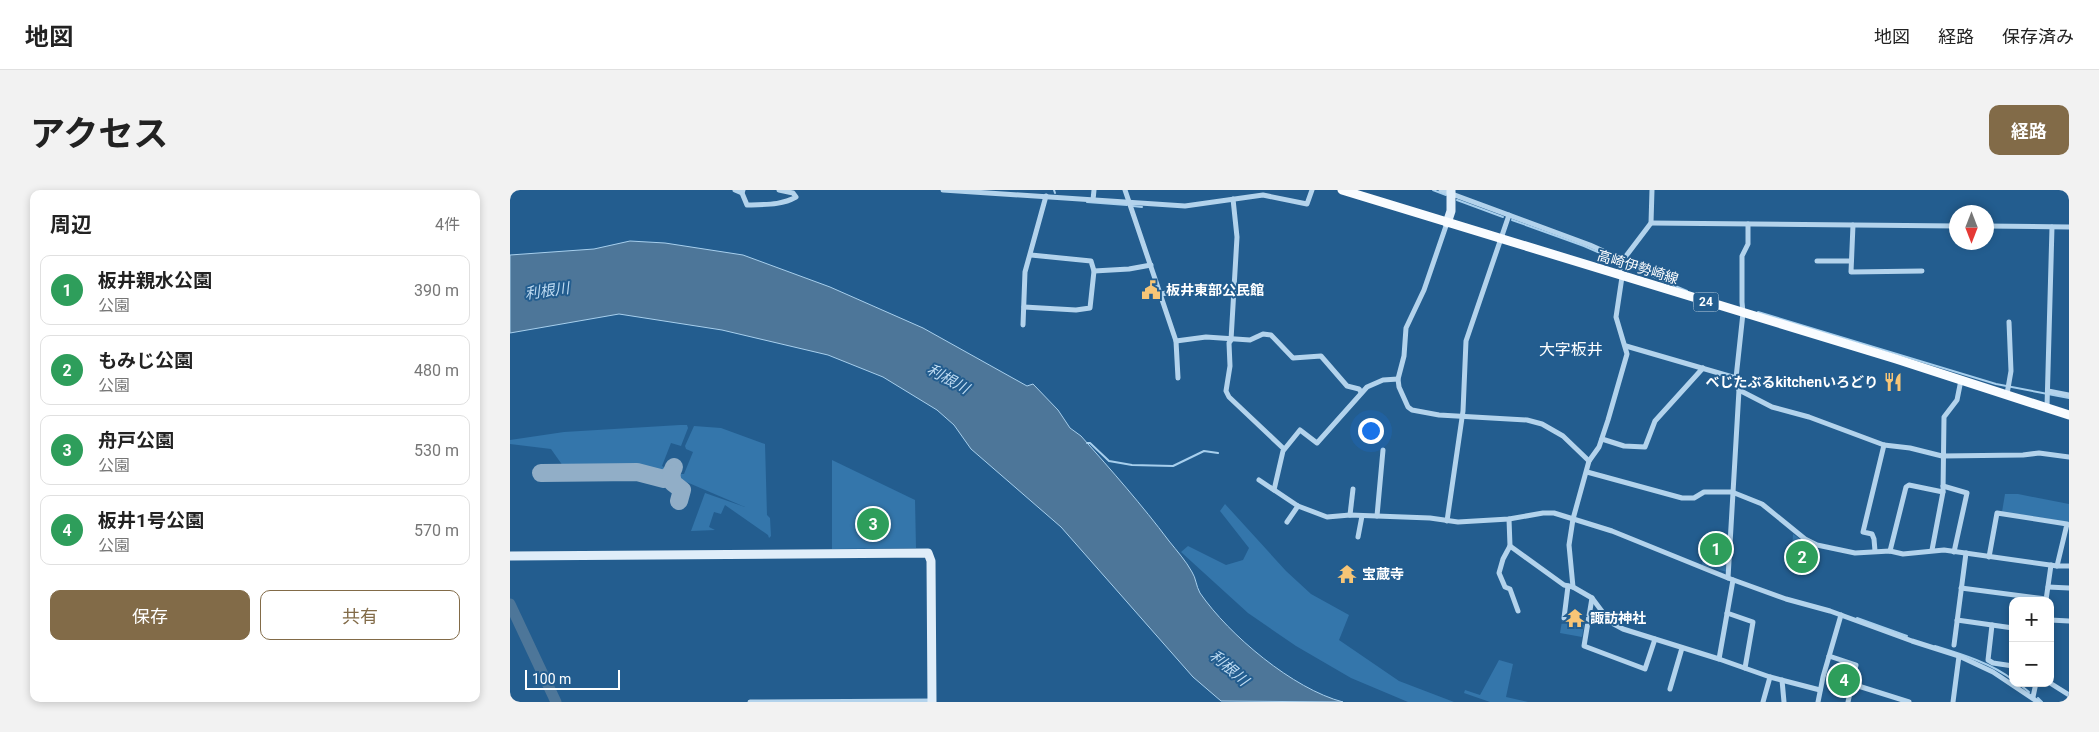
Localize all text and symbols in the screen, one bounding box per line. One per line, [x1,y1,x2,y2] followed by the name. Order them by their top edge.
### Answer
[25,23,73,51] text: 地図
[1874,26,1910,47] text: 地図
[1938,26,1974,47] text: 経路
[2002,26,2074,47] text: 保存済み
[1989,105,2069,155] button: 経路
[30,114,168,155] text: アクセス
[1949,205,1994,250] north arrow
[50,213,92,237] text: 周辺
[435,215,460,234] text: 4件
[1595,247,1681,287] street label: 高崎伊勢崎線
[98,269,212,292] text: 板井親水公園
[523,279,573,303] water label: 利根川
[1140,279,1162,301] public building icon: 板井東部公民館
[62,281,72,300] text: 1
[414,281,459,300] text: 390 m
[1166,282,1264,298] place label: 板井東部公民館
[1694,292,1718,311] road number: 24
[98,296,130,315] text: 公園
[1539,340,1603,359] district label: 大字板井
[98,349,193,372] text: もみじ公園
[924,360,974,399] water label: 利根川
[62,361,72,380] text: 2
[414,361,459,380] text: 480 m
[1882,371,1904,393] restaurant icon: べじたぶるkitchenいろどり
[1706,374,1878,390] place label: べじたぶるkitchenいろどり
[98,376,130,395] text: 公園
[1358,418,1384,444] your location
[98,429,174,452] text: 舟戸公園
[62,441,72,460] text: 3
[414,441,459,460] text: 530 m
[98,456,130,475] text: 公園
[857,505,889,543] pin: 3
[98,509,204,532] text: 板井1号公園
[62,521,72,540] text: 4
[414,521,459,540] text: 570 m
[1700,530,1732,568] pin: 1
[98,536,130,555] text: 公園
[1786,538,1818,576] pin: 2
[1336,563,1358,585] temple icon: 宝蔵寺
[1362,566,1404,582] place label: 宝蔵寺
[50,590,250,640] button: 保存
[260,590,460,640] button: 共有
[2009,597,2054,687] map controls
[2009,597,2054,642] button: +
[1564,607,1586,629] temple icon: 諏訪神社
[1590,610,1646,626] place label: 諏訪神社
[2009,642,2054,687] button: −
[1206,646,1253,691] water label: 利根川
[1828,661,1860,699] pin: 4
[525,667,620,690] scale bar
[532,671,571,687] text: 100 m

